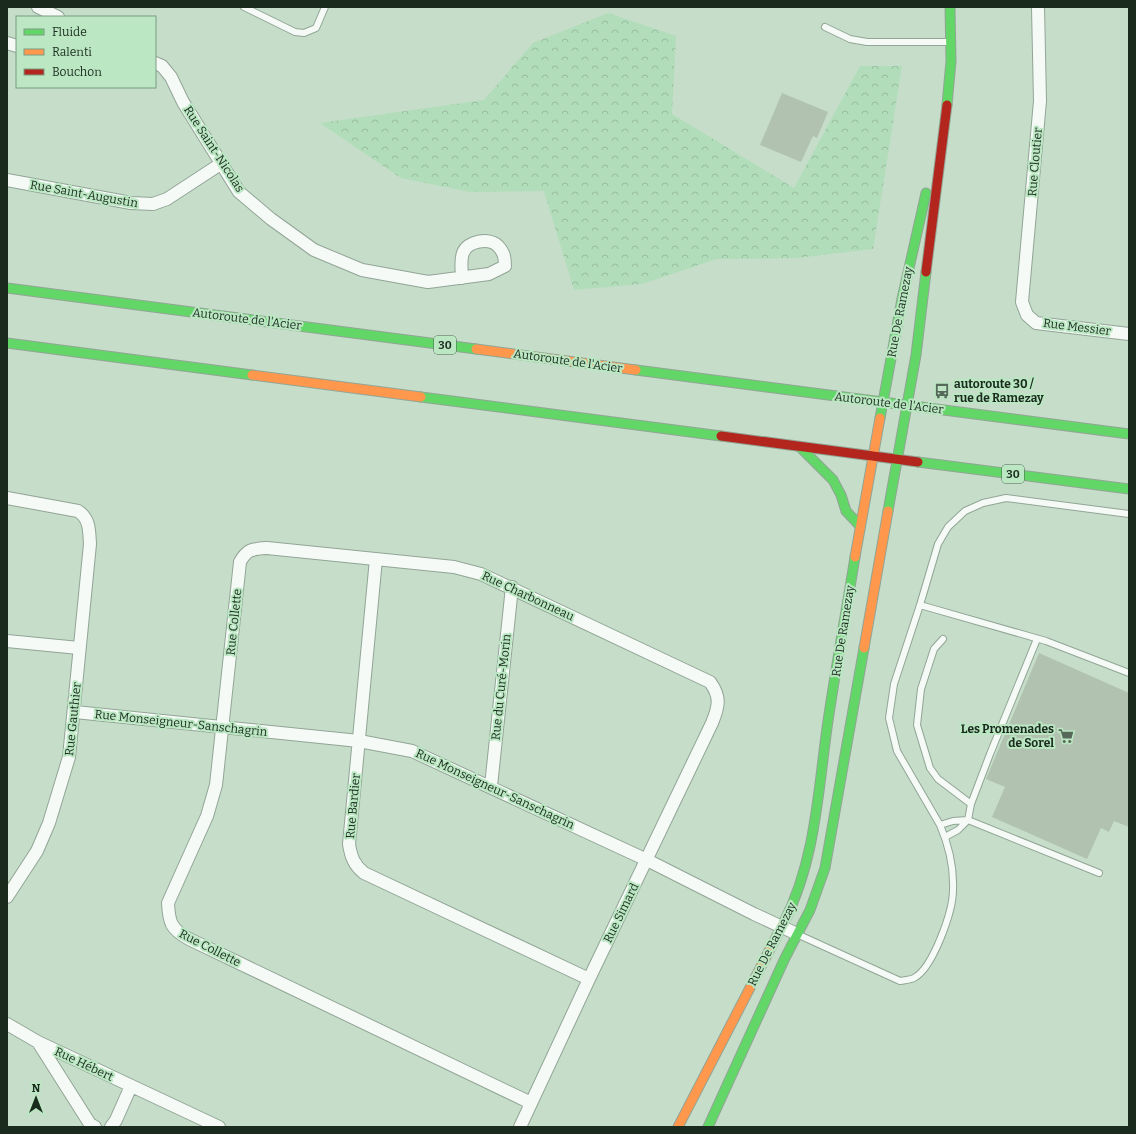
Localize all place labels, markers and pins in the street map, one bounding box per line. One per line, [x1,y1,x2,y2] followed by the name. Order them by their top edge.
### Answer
[954,377,1044,405] place label: autoroute 30 / rue de Ramezay
[933,382,951,400] bus stop icon: autoroute 30 / rue de Ramezay
[961,722,1054,750] place label: Les Promenades de Sorel
[1057,727,1075,745] supermarket icon: Les Promenades de Sorel

